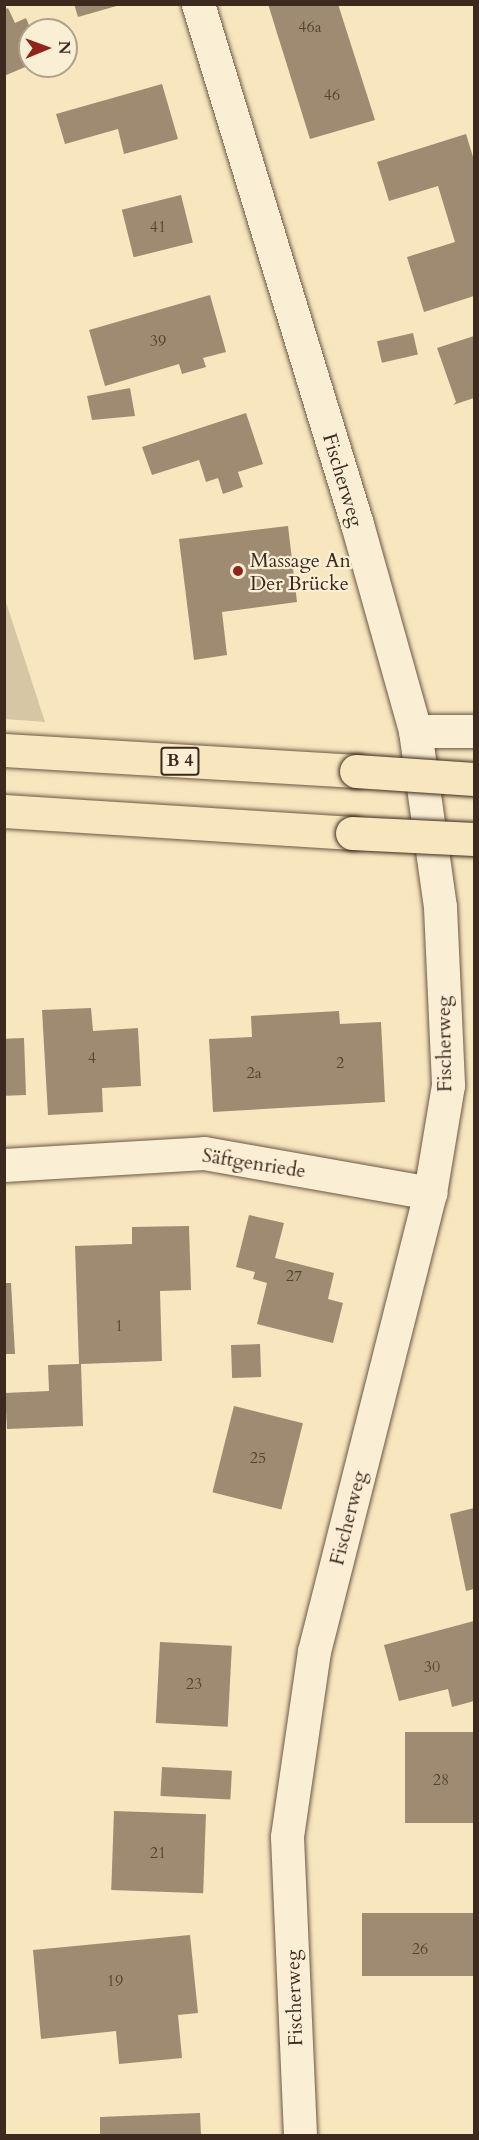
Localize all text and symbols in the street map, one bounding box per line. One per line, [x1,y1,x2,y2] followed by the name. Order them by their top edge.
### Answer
[298,17,322,37] house number: 46a
[18,18,78,78] north arrow
[53,41,75,55] text: N
[324,85,340,105] house number: 46
[150,217,166,237] house number: 41
[150,331,166,351] house number: 39
[317,430,369,530] street label: Fischerweg
[250,548,351,595] place label: Massage An Der Brücke
[231,564,245,578] marker: Massage An Der Brücke
[159,746,201,776] road number: B 4
[431,996,457,1092] street label: Fischerweg
[88,1048,96,1068] house number: 4
[336,1053,344,1073] house number: 2
[246,1063,262,1083] house number: 2a
[200,1143,308,1183] street label: Säftgenriede
[286,1266,302,1286] house number: 27
[115,1316,123,1336] house number: 1
[250,1448,266,1468] house number: 25
[325,1468,371,1568] street label: Fischerweg
[424,1657,440,1677] house number: 30
[186,1674,202,1694] house number: 23
[433,1770,449,1790] house number: 28
[150,1843,166,1863] house number: 21
[412,1939,428,1959] house number: 26
[280,1949,308,2047] street label: Fischerweg
[107,1971,123,1991] house number: 19

